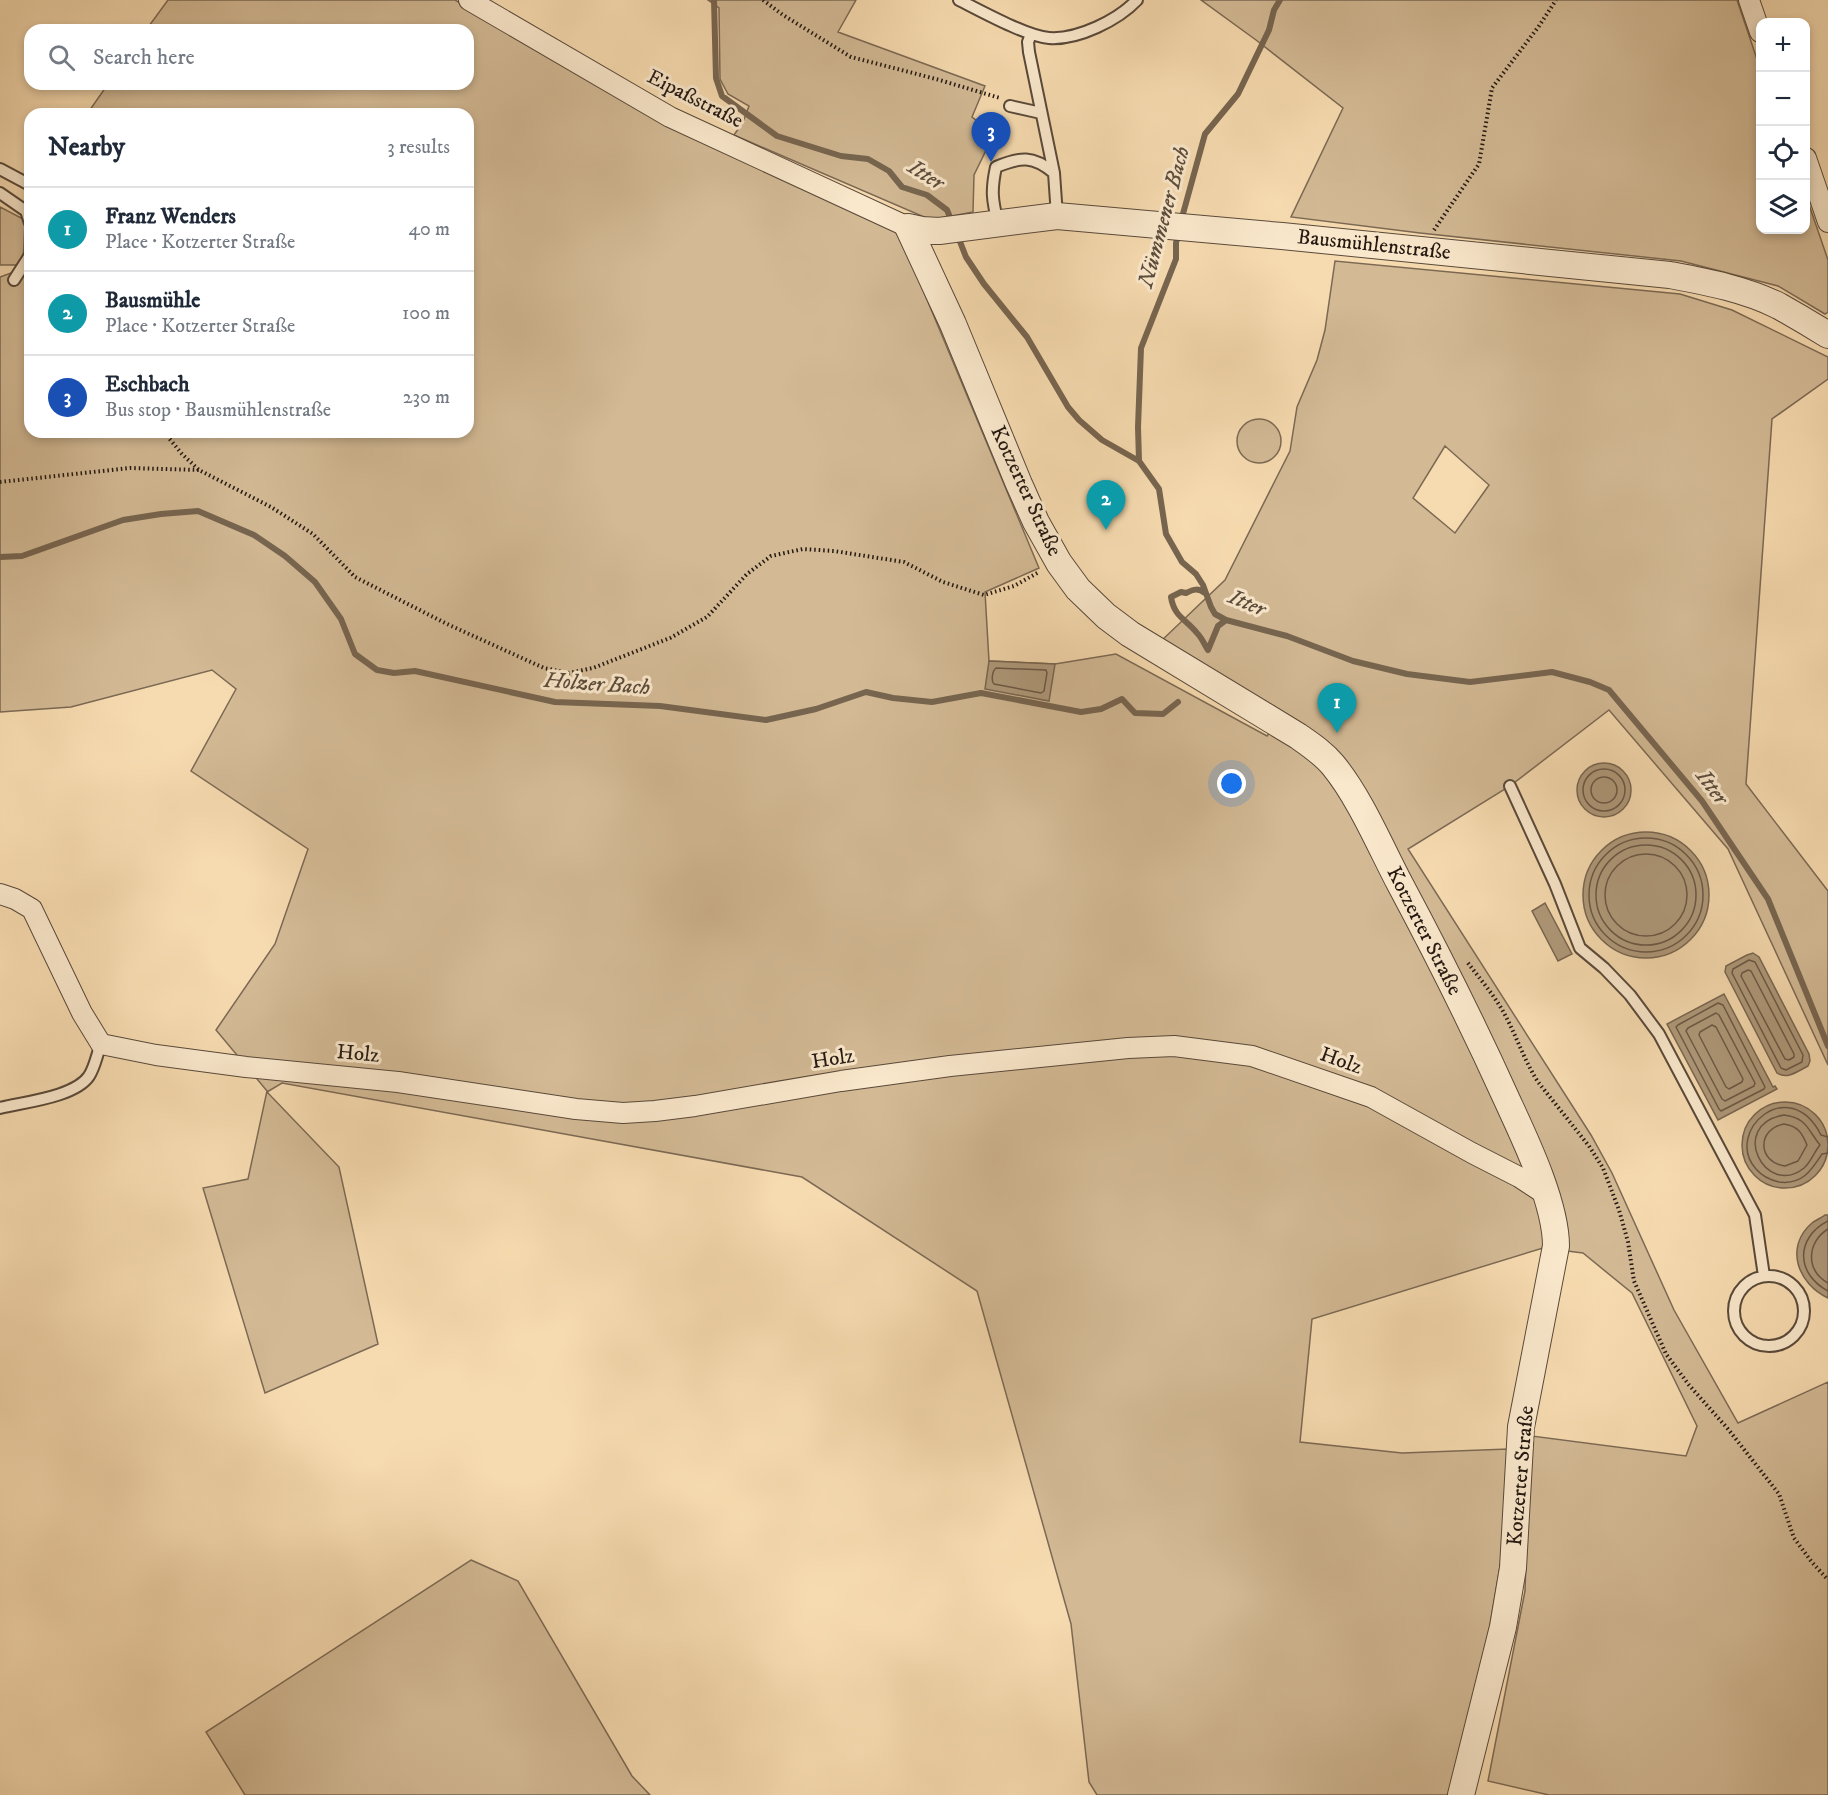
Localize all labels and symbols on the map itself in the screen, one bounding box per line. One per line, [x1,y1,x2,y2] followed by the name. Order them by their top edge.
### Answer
[643,64,748,134] street label: Eipaßstraße
[972,112,1010,162] pin: 3
[1132,143,1196,293] water label: Nümmener Bach
[901,153,951,198] water label: Itter
[1296,224,1452,266] street label: Bausmühlenstraße
[984,422,1068,561] street label: Kotzerter Straße
[1086,480,1126,530] pin: 2
[1223,582,1272,624] water label: Itter
[542,667,651,701] water label: Holzer Bach
[1318,684,1356,733] pin: 1
[1689,762,1735,812] water label: Itter
[1217,769,1246,798] your location
[1380,862,1468,1000] street label: Kotzerter Straße
[336,1039,380,1069] street label: Holz
[1316,1041,1366,1081] street label: Holz
[810,1043,856,1075] street label: Holz
[1502,1404,1540,1547] street label: Kotzerter Straße

